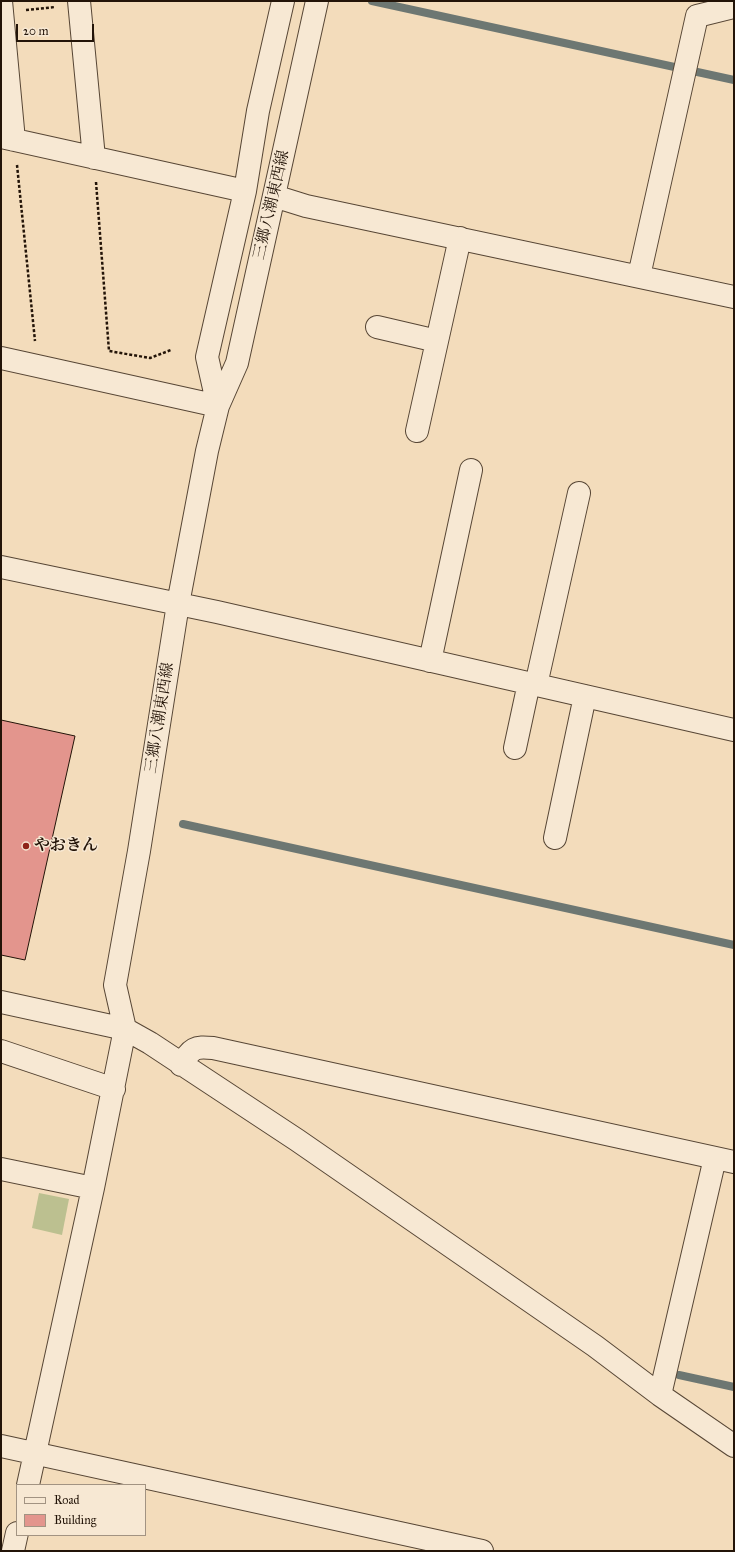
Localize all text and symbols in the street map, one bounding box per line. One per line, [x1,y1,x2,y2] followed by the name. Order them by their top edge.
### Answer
[18,16,96,42] scale bar
[23,24,49,38] text: 20 m
[250,148,294,262] street label: 三郷八潮東西線
[142,661,178,775] street label: 三郷八潮東西線
[34,836,98,856] place label: やおきん
[21,841,31,851] marker: やおきん
[16,1484,146,1536] legend
[54,1493,80,1507] text: Road
[54,1513,96,1527] text: Building

